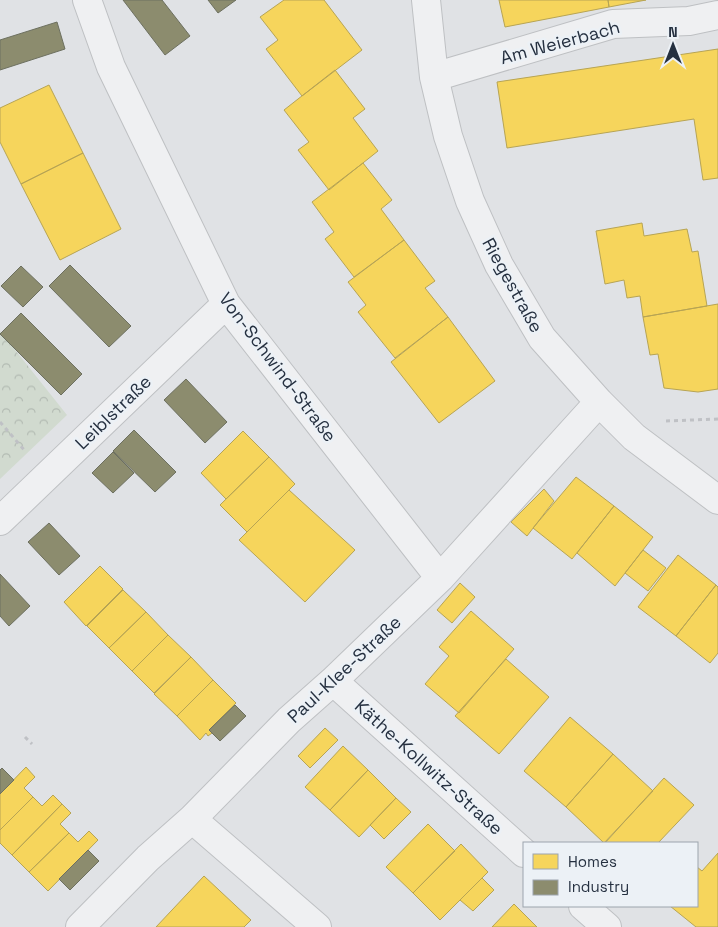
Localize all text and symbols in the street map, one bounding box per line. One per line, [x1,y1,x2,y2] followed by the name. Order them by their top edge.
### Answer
[498,15,622,69] street label: Am Weierbach
[648,20,698,70] north arrow
[668,23,678,41] text: N
[477,234,549,336] street label: Riegestraße
[214,288,342,446] street label: Von-Schwind-Straße
[70,370,156,454] street label: Leiblstraße
[282,610,406,728] street label: Paul-Klee-Straße
[350,694,508,840] street label: Käthe-Kollwitz-Straße
[523,842,698,907] legend
[568,852,617,871] text: Homes
[568,877,629,896] text: Industry

